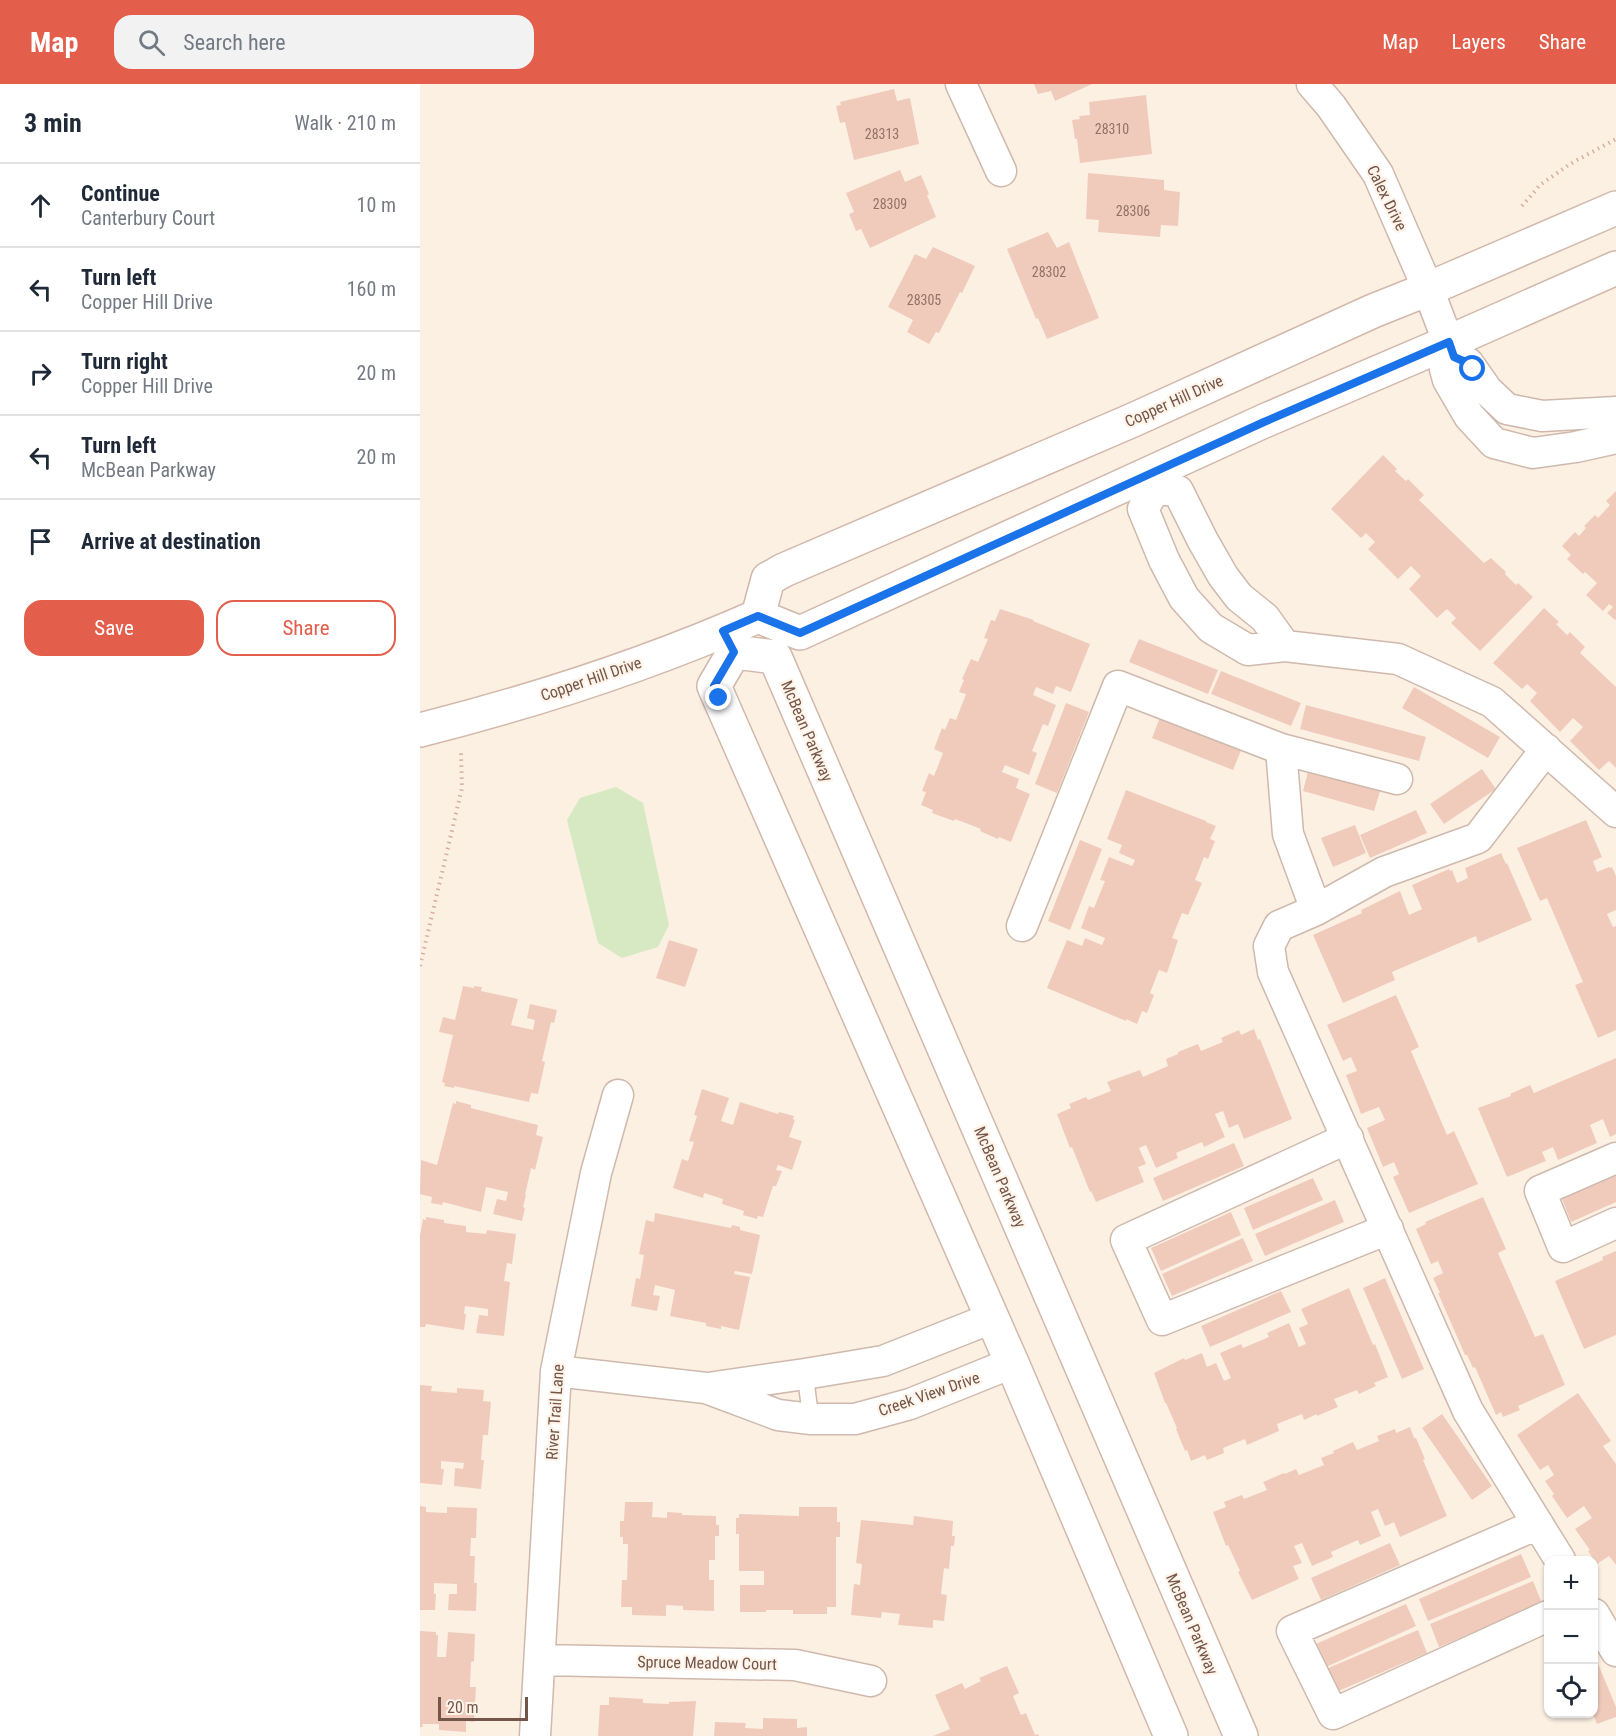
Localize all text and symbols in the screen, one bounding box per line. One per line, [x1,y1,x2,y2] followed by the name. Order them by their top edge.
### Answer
[114,15,534,69] search box
[30,26,78,59] text: Map
[135,26,168,59] icon: search
[183,30,286,55] text: Search here
[1382,30,1419,54] text: Map
[1452,30,1506,54] text: Layers
[1539,30,1586,54] text: Share
[24,108,82,138] text: 3 min
[295,111,396,135] text: Walk · 210 m
[1095,121,1129,137] house number: 28310
[865,126,899,142] house number: 28313
[1363,162,1411,234] street label: Calex Drive
[81,181,160,206] text: Continue
[24,189,57,222] icon: ahead
[357,193,396,217] text: 10 m
[873,196,907,212] house number: 28309
[1116,203,1150,219] house number: 28306
[81,206,215,230] text: Canterbury Court
[1032,264,1066,280] house number: 28302
[81,265,156,290] text: Turn left
[24,273,57,306] icon: left
[347,277,396,301] text: 160 m
[81,290,213,314] text: Copper Hill Drive
[907,292,941,308] house number: 28305
[81,349,168,374] text: Turn right
[1459,355,1485,381] route start
[24,357,57,390] icon: right
[357,361,396,385] text: 20 m
[1122,371,1226,431] street label: Copper Hill Drive
[81,374,213,398] text: Copper Hill Drive
[81,433,156,458] text: Turn left
[24,441,57,474] icon: left
[357,445,396,469] text: 20 m
[81,458,216,482] text: McBean Parkway
[24,525,57,558] icon: arrive
[81,529,261,554] text: Arrive at destination
[24,600,204,656] button: Save
[216,600,396,656] button: Share
[538,653,644,705] street label: Copper Hill Drive
[777,678,837,785] street label: McBean Parkway
[705,684,731,710] route end
[970,1124,1030,1231] street label: McBean Parkway
[542,1363,568,1461] street label: River Trail Lane
[876,1368,982,1420] street label: Creek View Drive
[1544,1556,1598,1718] map controls
[1544,1556,1598,1610] button: +
[1162,1571,1222,1678] street label: McBean Parkway
[1544,1610,1598,1664] button: −
[637,1652,777,1674] street label: Spruce Meadow Court
[1544,1664,1598,1718] button: locate
[438,1694,528,1722] scale bar
[447,1698,479,1717] text: 20 m

